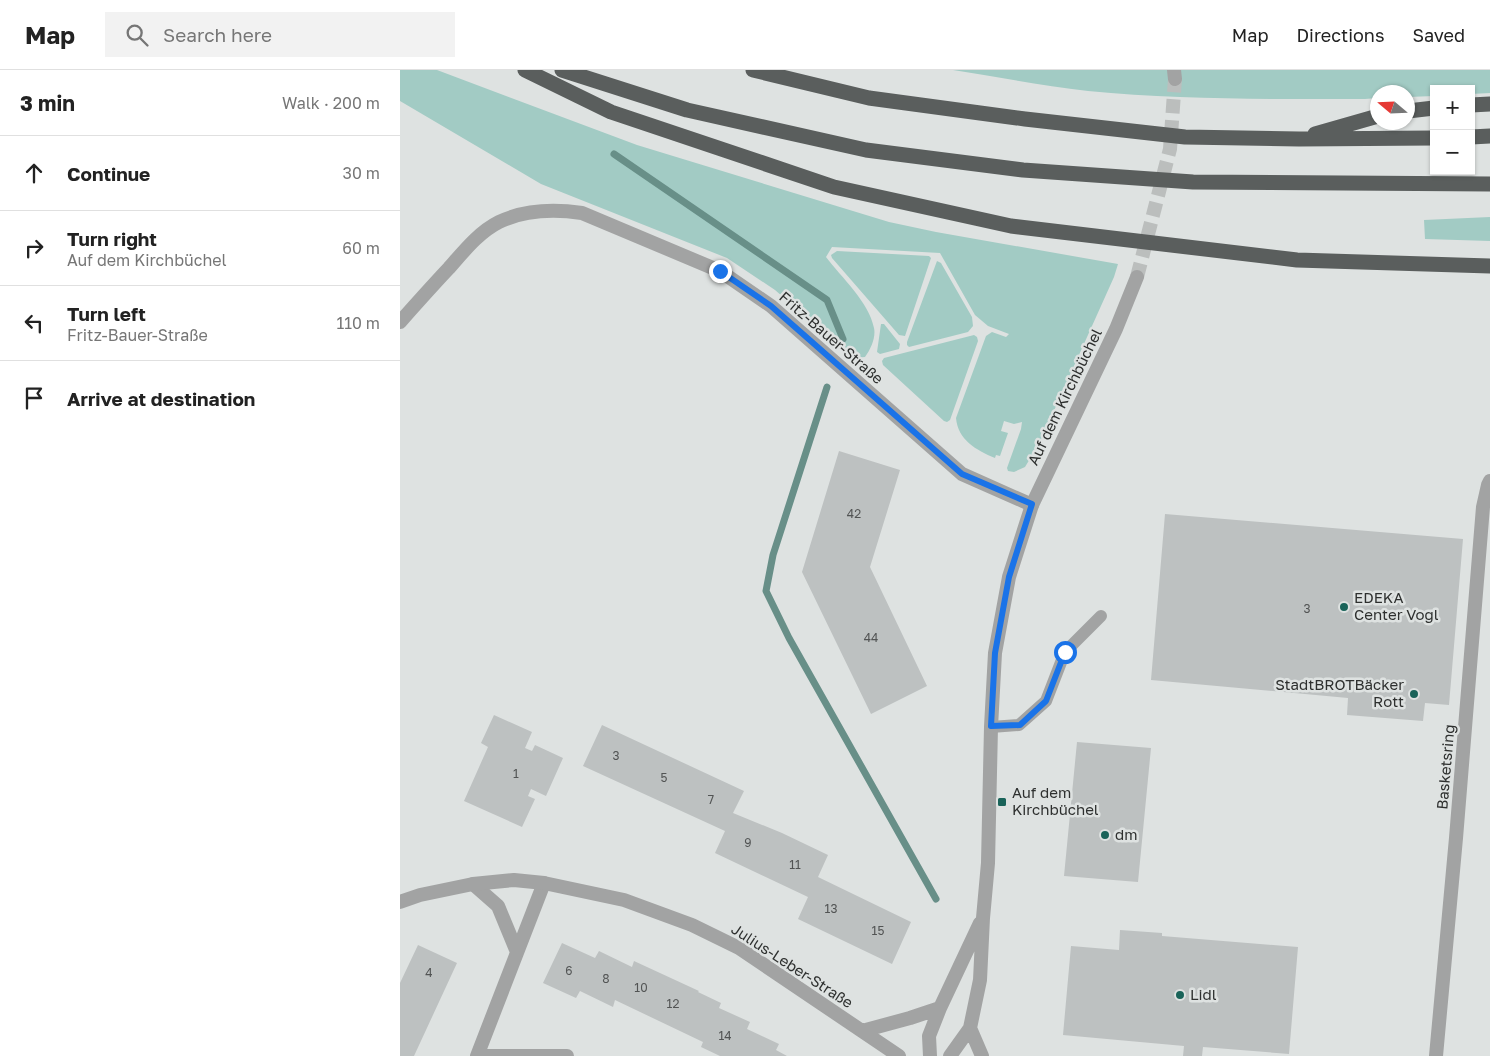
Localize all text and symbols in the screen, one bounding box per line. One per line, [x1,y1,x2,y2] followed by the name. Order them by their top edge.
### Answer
[105,12,455,57] search box
[25,20,75,49] text: Map
[123,21,151,49] icon: search
[163,23,272,46] text: Search here
[1232,24,1268,46] text: Map
[1296,24,1384,46] text: Directions
[1412,24,1465,46] text: Saved
[1370,85,1415,130] north arrow
[1430,85,1475,175] map controls
[1430,85,1475,130] button: +
[20,90,75,116] text: 3 min
[282,93,380,113] text: Walk · 200 m
[1430,130,1475,175] button: −
[20,159,48,187] icon: ahead
[67,162,150,185] text: Continue
[343,163,380,183] text: 30 m
[67,227,157,250] text: Turn right
[20,234,48,262] icon: right
[342,238,380,258] text: 60 m
[67,250,227,270] text: Auf dem Kirchbüchel
[709,260,732,283] route end
[776,287,888,388] street label: Fritz-Bauer-Straße
[67,302,146,325] text: Turn left
[20,309,48,337] icon: left
[336,313,380,333] text: 110 m
[67,325,208,345] text: Fritz-Bauer-Straße
[1023,325,1105,468] street label: Auf dem Kirchbüchel
[20,384,48,412] icon: arrive
[67,387,255,410] text: Arrive at destination
[847,506,861,521] house number: 42
[1354,588,1439,623] place label: EDEKA Center Vogl
[1303,601,1311,616] house number: 3
[1338,601,1350,613] marker: EDEKA Center Vogl
[864,630,878,645] house number: 44
[1054,641,1077,664] route start
[1275,675,1404,710] place label: StadtBROTBäcker Rott
[1408,688,1420,700] marker: StadtBROTBäcker Rott
[1432,723,1458,810] street label: Basketsring
[612,748,620,763] house number: 3
[513,766,519,781] house number: 1
[661,770,668,785] house number: 5
[1012,783,1099,818] place label: Auf dem Kirchbüchel
[708,792,714,807] house number: 7
[996,796,1008,808] marker: Auf dem Kirchbüchel
[1115,825,1138,843] place label: dm
[1099,829,1111,841] marker: dm
[744,835,752,850] house number: 9
[789,857,801,872] house number: 11
[825,901,837,916] house number: 13
[728,919,857,1011] street label: Julius-Leber-Straße
[872,923,884,938] house number: 15
[565,963,573,978] house number: 6
[425,965,433,980] house number: 4
[602,971,610,986] house number: 8
[634,980,648,995] house number: 10
[1190,985,1217,1003] place label: Lidl
[1174,989,1186,1001] marker: Lidl
[667,996,679,1011] house number: 12
[718,1028,732,1043] house number: 14

